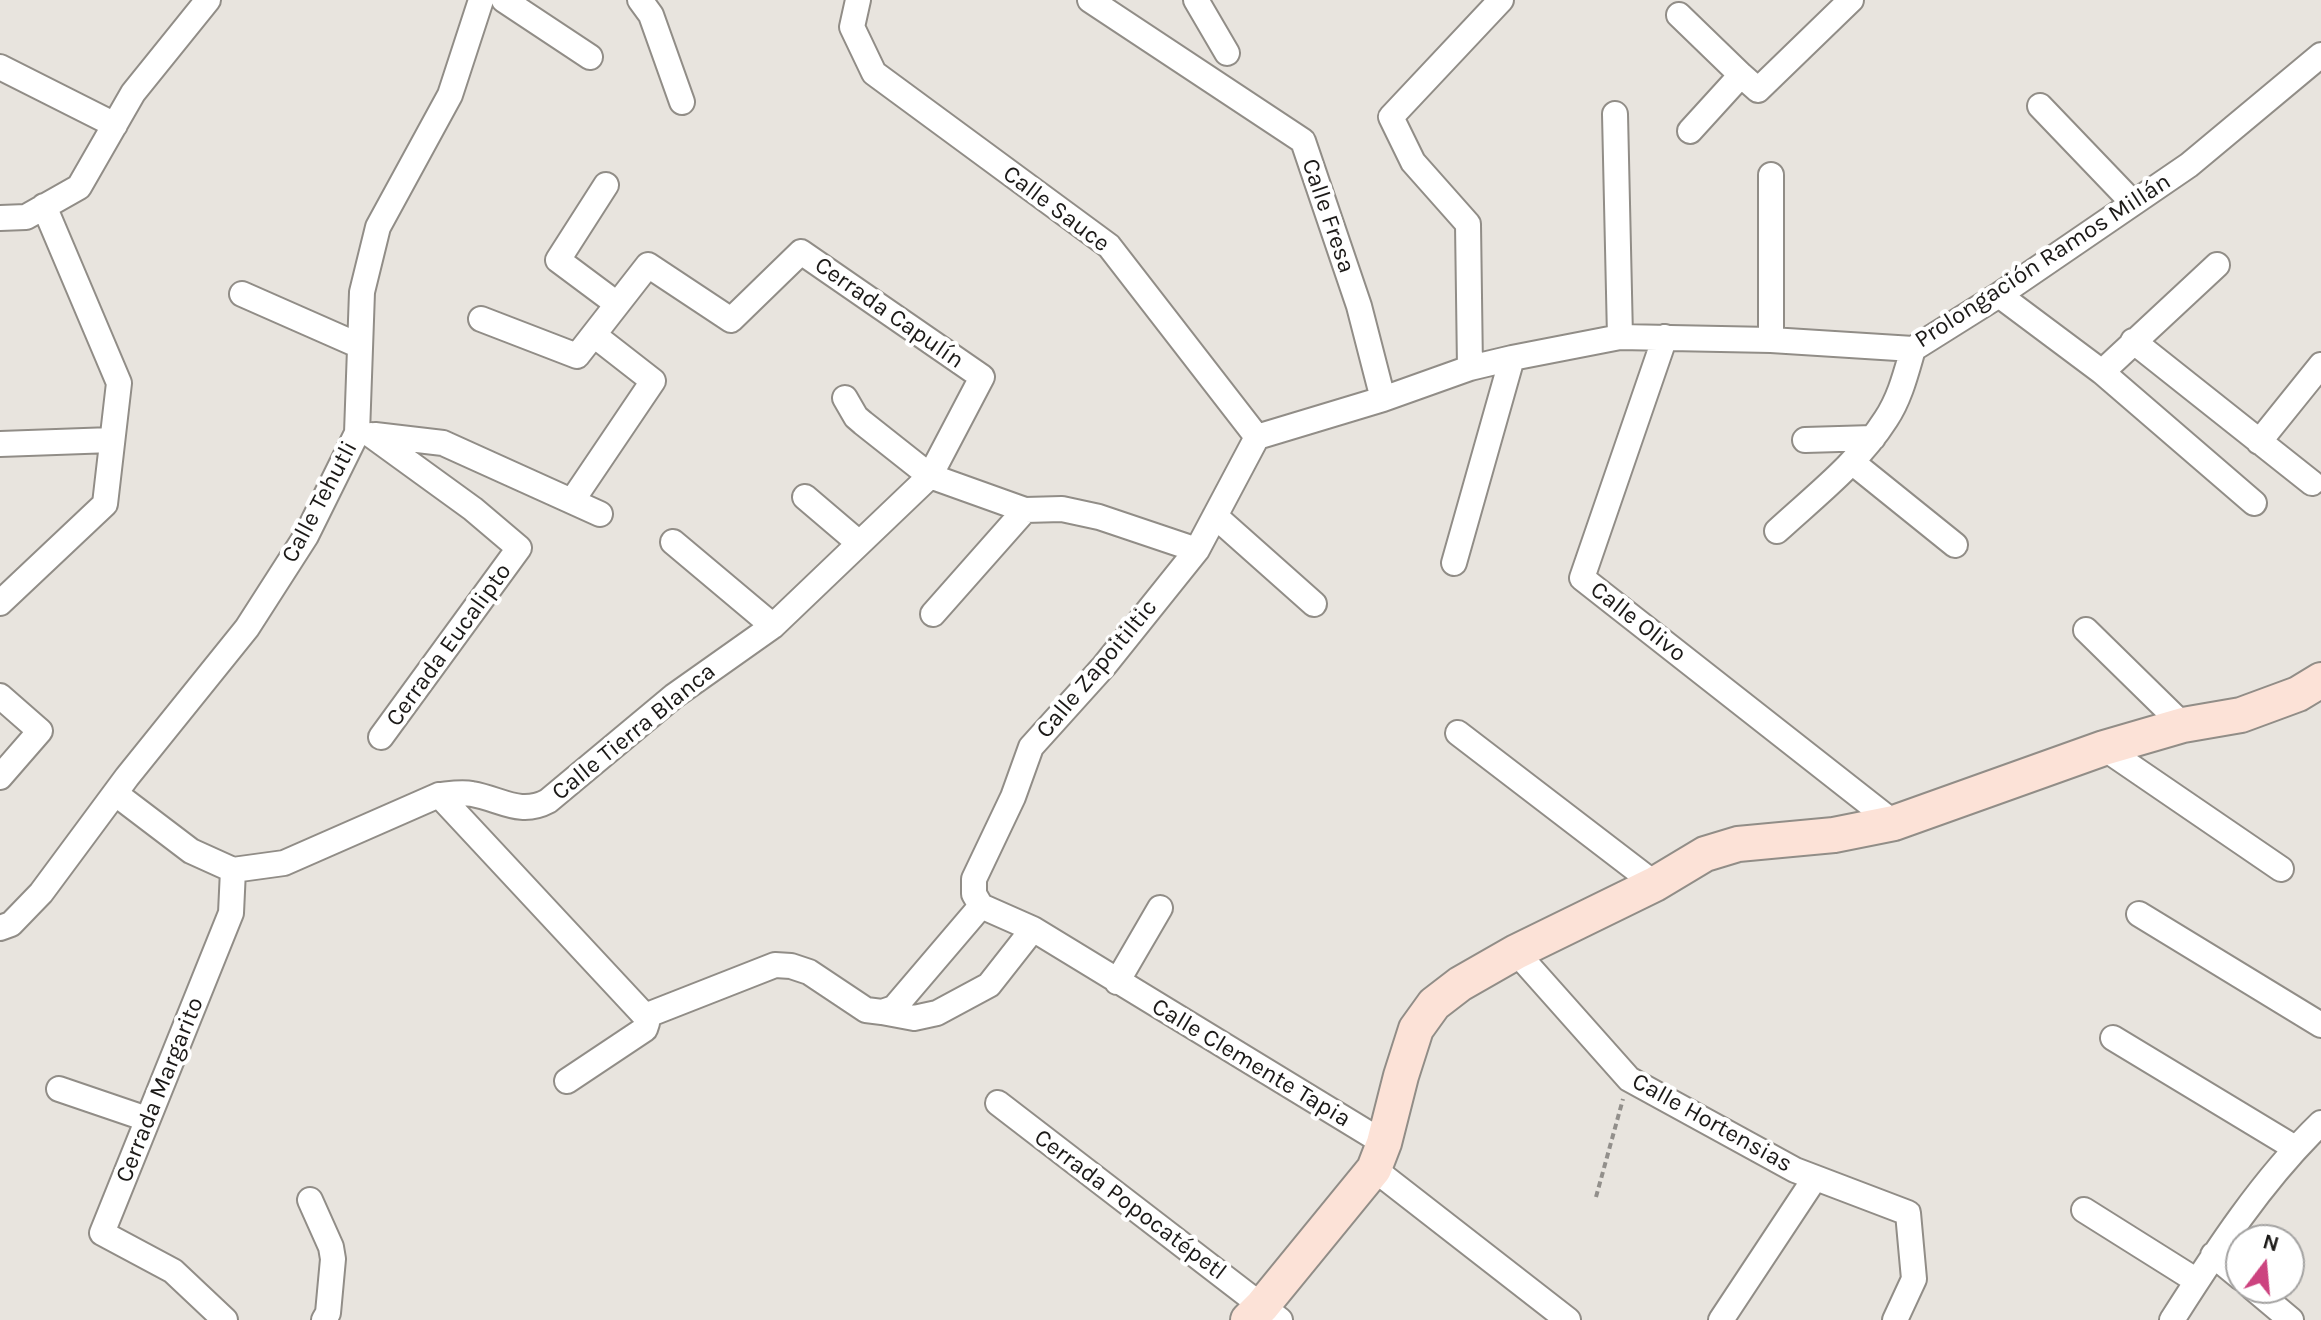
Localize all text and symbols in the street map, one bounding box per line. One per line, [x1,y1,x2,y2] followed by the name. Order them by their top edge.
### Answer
[1295,155,1361,277] street label: Calle Fresa
[997,159,1115,259] street label: Calle Sauce
[1910,167,2176,355] street label: Prolongación Ramos Millán
[809,251,969,375] street label: Cerrada Capulín
[276,436,364,568] street label: Calle Tehutli
[380,558,518,732] street label: Cerrada Eucalipto
[1584,576,1692,668] street label: Calle Olivo
[1031,594,1163,744] street label: Calle Zapoitiltic
[546,657,722,807] street label: Calle Tierra Blanca
[1146,992,1356,1134] street label: Calle Clemente Tapia
[110,993,210,1187] street label: Cerrada Margarito
[1627,1067,1797,1179] street label: Calle Hortensias
[1028,1123,1232,1287] street label: Cerrada Popocatépetl
[2225,1224,2305,1304] north arrow
[2260,1228,2282,1258] text: N

